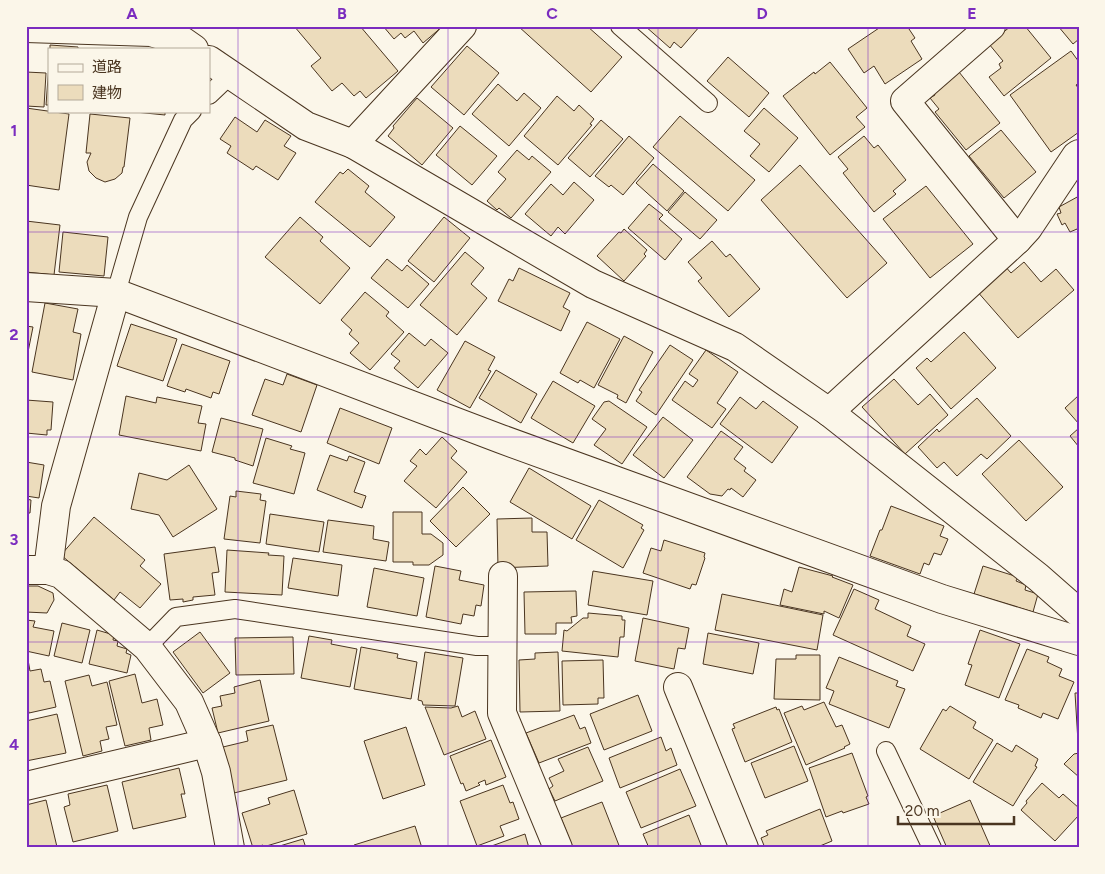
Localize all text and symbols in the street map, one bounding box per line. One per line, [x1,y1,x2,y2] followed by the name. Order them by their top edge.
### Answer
[126,4,138,23] text: A
[337,4,347,23] text: B
[546,4,558,23] text: C
[756,4,768,23] text: D
[967,4,977,23] text: E
[48,48,210,112] legend
[92,58,122,76] text: 道路
[92,84,122,102] text: 建物
[11,121,17,140] text: 1
[9,325,19,344] text: 2
[10,530,19,549] text: 3
[9,735,19,754] text: 4
[898,794,1014,826] scale bar
[905,802,939,820] text: 20 m

